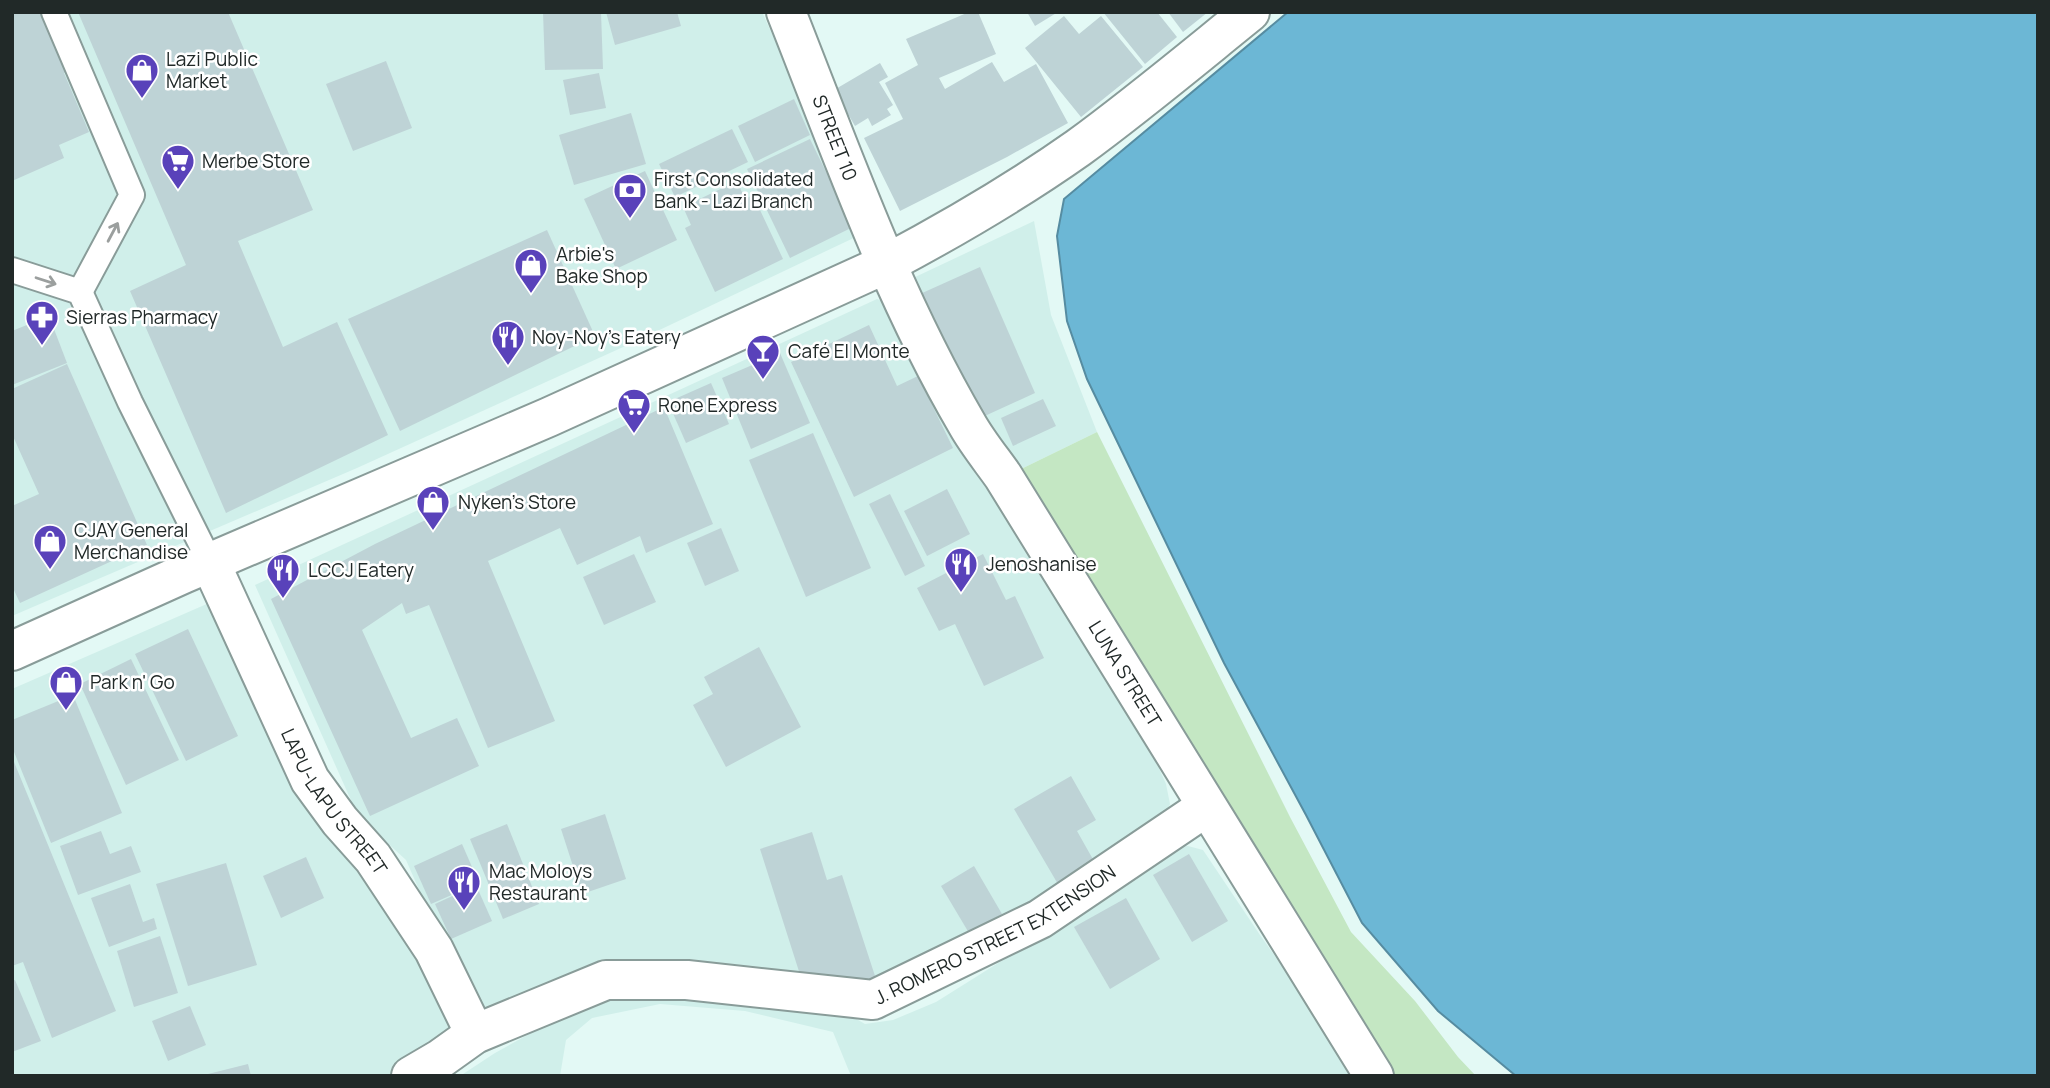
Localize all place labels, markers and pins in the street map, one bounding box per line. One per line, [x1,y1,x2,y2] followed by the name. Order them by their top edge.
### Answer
[166,46,258,94] place label: Lazi Public Market
[123,51,161,100] shop icon: Lazi Public Market
[159,142,197,191] supermarket icon: Merbe Store
[202,148,310,174] place label: Merbe Store
[654,166,813,214] place label: First Consolidated Bank - Lazi Branch
[611,171,649,220] bank icon: First Consolidated Bank - Lazi Branch
[556,241,648,289] place label: Arbie's Bake Shop
[512,246,550,295] shop icon: Arbie's Bake Shop
[23,298,61,347] pharmacy icon: Sierras Pharmacy
[66,304,218,330] place label: Sierras Pharmacy
[489,318,527,367] restaurant icon: Noy-Noy's Eatery
[532,324,681,350] place label: Noy-Noy's Eatery
[744,332,782,381] bar icon: Café El Monte
[788,338,910,364] place label: Café El Monte
[615,386,653,435] supermarket icon: Rone Express
[658,392,777,418] place label: Rone Express
[414,483,452,532] shop icon: Nyken's Store
[458,489,576,515] place label: Nyken's Store
[74,517,189,565] place label: CJAY General Merchandise
[31,522,69,571] shop icon: CJAY General Merchandise
[942,545,980,594] restaurant icon: Jenoshanise
[264,551,302,600] restaurant icon: LCCJ Eatery
[986,551,1097,577] place label: Jenoshanise
[308,557,414,583] place label: LCCJ Eatery
[47,663,85,712] shop icon: Park n' Go
[90,669,175,695] place label: Park n' Go
[489,858,592,906] place label: Mac Moloys Restaurant
[445,863,483,912] restaurant icon: Mac Moloys Restaurant

